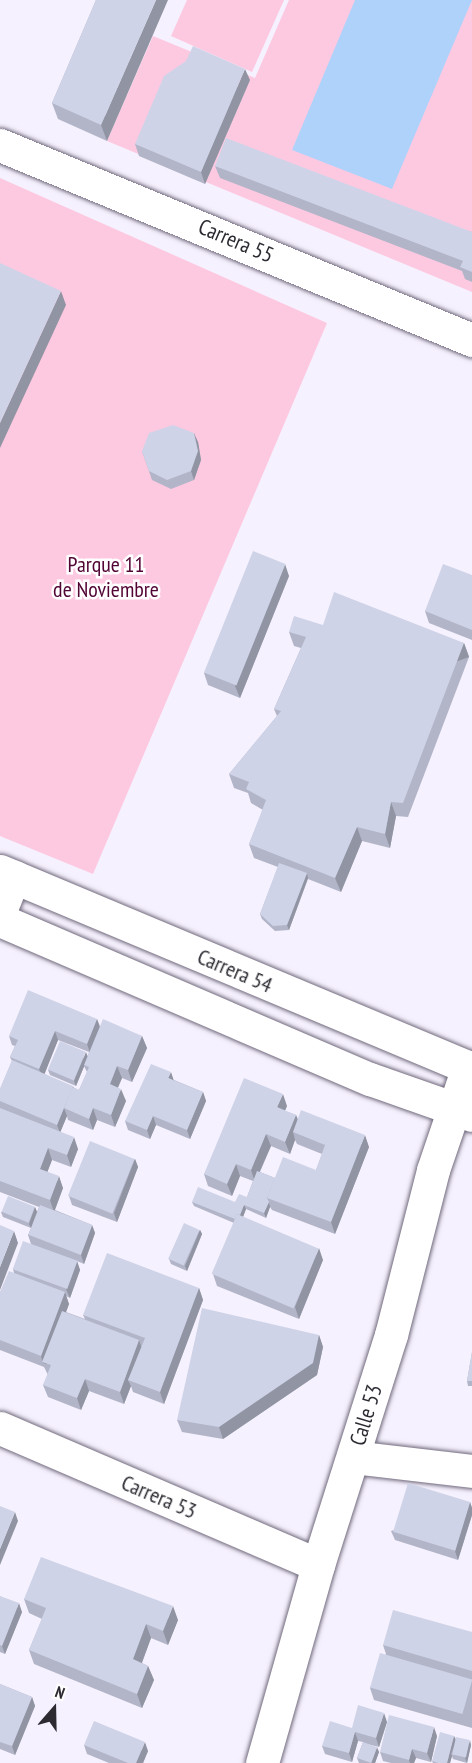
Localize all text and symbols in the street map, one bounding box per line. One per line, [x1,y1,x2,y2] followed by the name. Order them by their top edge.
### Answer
[194,213,278,269] street label: Carrera 55
[53,551,159,602] park label: Parque 11 de Noviembre
[193,943,277,999] street label: Carrera 54
[344,1381,388,1449] street label: Calle 53
[117,1469,201,1525] street label: Carrera 53
[24,1679,84,1739] north arrow
[53,1681,68,1703] text: N

